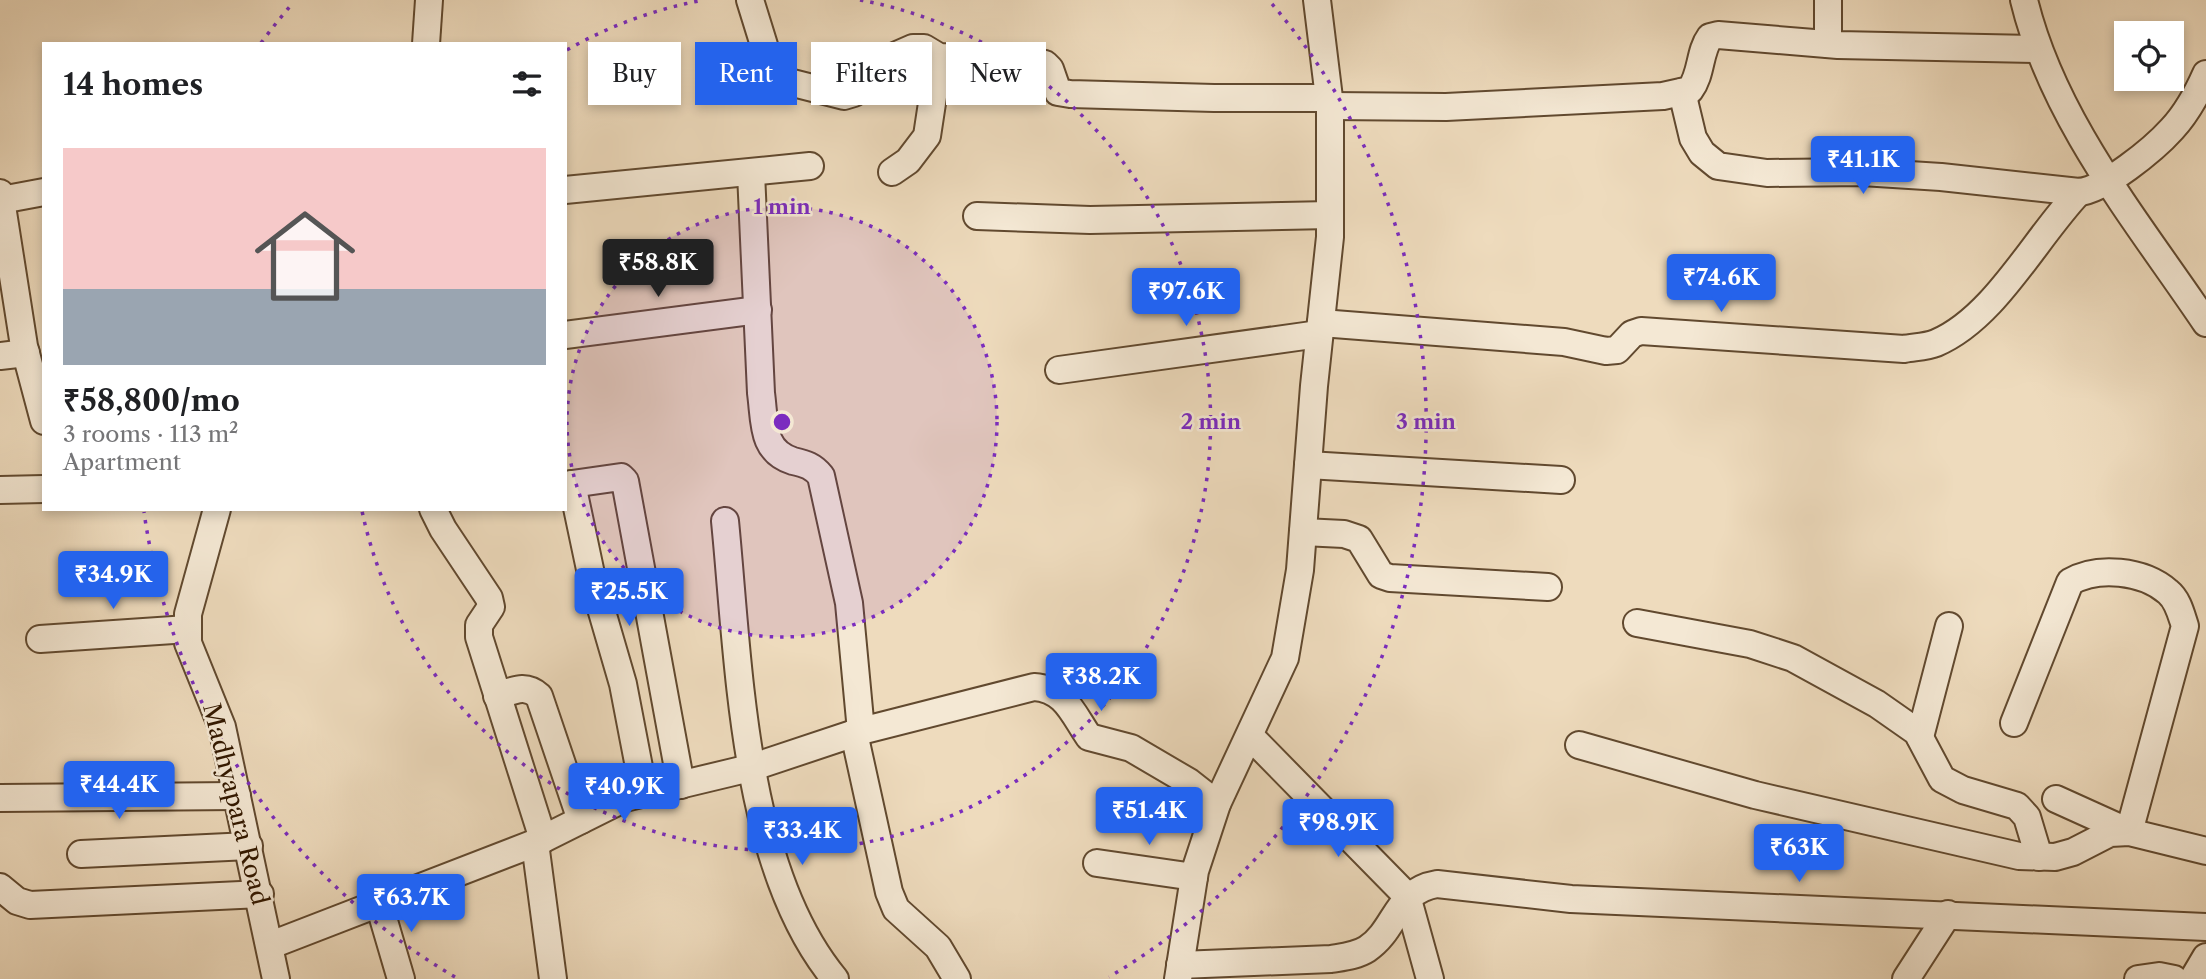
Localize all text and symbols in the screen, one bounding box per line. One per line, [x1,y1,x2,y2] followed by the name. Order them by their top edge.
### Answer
[2114,21,2184,91] map controls
[2114,21,2184,91] button: locate
[588,42,681,105] chip: Buy
[695,42,797,105] chip: Rent
[811,42,932,105] chip: Filters
[946,42,1046,105] chip: New
[508,65,546,103] icon: filters
[63,66,203,103] text: 14 homes
[1806,136,1920,196] pin: ₹41.1K
[1827,145,1899,173] text: ₹41.1K
[242,193,368,319] icon: home
[753,194,811,219] text: 1 min
[601,240,715,299] pin: ₹58.8K
[619,248,697,276] text: ₹58.8K
[1664,254,1778,314] pin: ₹74.6K
[1683,263,1759,291] text: ₹74.6K
[1129,268,1243,328] pin: ₹97.6K
[1148,277,1224,305] text: ₹97.6K
[63,382,240,419] text: ₹58,800/mo
[1181,409,1242,434] text: 2 min
[1396,409,1457,434] text: 3 min
[770,410,794,434] centre of rings
[63,420,239,448] text: 3 rooms · 113 m²
[63,448,181,476] text: Apartment
[56,552,170,611] pin: ₹34.9K
[74,560,152,588] text: ₹34.9K
[572,568,686,628] pin: ₹25.5K
[591,577,667,605] text: ₹25.5K
[1044,654,1158,713] pin: ₹38.2K
[1062,662,1140,690] text: ₹38.2K
[197,700,275,908] street label: Madhyapara Road
[62,762,176,821] pin: ₹44.4K
[567,764,681,823] pin: ₹40.9K
[80,770,158,798] text: ₹44.4K
[584,772,664,800] text: ₹40.9K
[1092,788,1206,847] pin: ₹51.4K
[1112,796,1186,824] text: ₹51.4K
[1281,800,1395,859] pin: ₹98.9K
[745,808,859,867] pin: ₹33.4K
[1299,808,1377,836] text: ₹98.9K
[763,816,841,844] text: ₹33.4K
[1758,824,1840,884] pin: ₹63K
[1770,833,1828,861] text: ₹63K
[354,874,468,934] pin: ₹63.7K
[373,883,449,911] text: ₹63.7K

